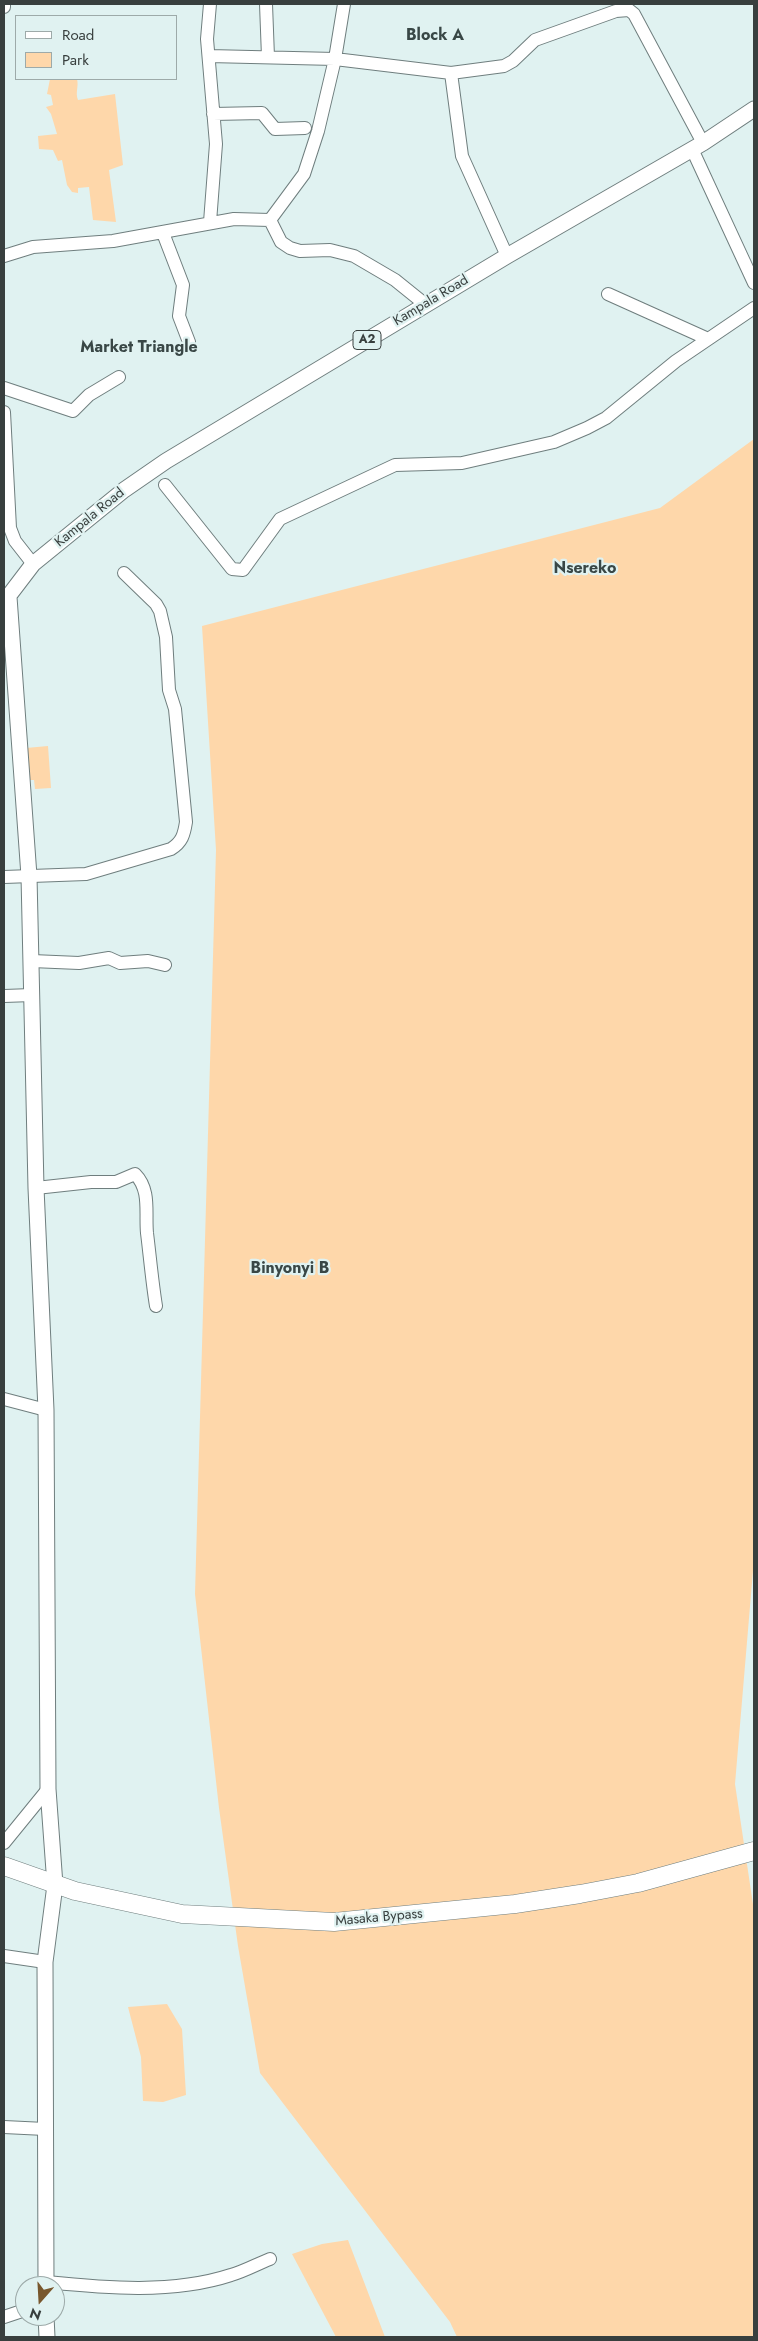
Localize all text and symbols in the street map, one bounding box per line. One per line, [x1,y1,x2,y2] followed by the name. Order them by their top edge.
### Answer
[15,15,178,80] legend
[62,24,94,46] text: Road
[406,26,464,46] district label: Block A
[62,49,89,71] text: Park
[390,272,472,330] street label: Kampala Road
[353,330,381,350] road number: A2
[80,338,198,358] district label: Market Triangle
[52,485,128,551] street label: Kampala Road
[553,559,617,579] district label: Nsereko
[251,1259,329,1279] district label: Binyonyi B
[335,1906,423,1930] street label: Masaka Bypass
[15,2276,65,2326] north arrow
[27,2303,44,2326] text: N

